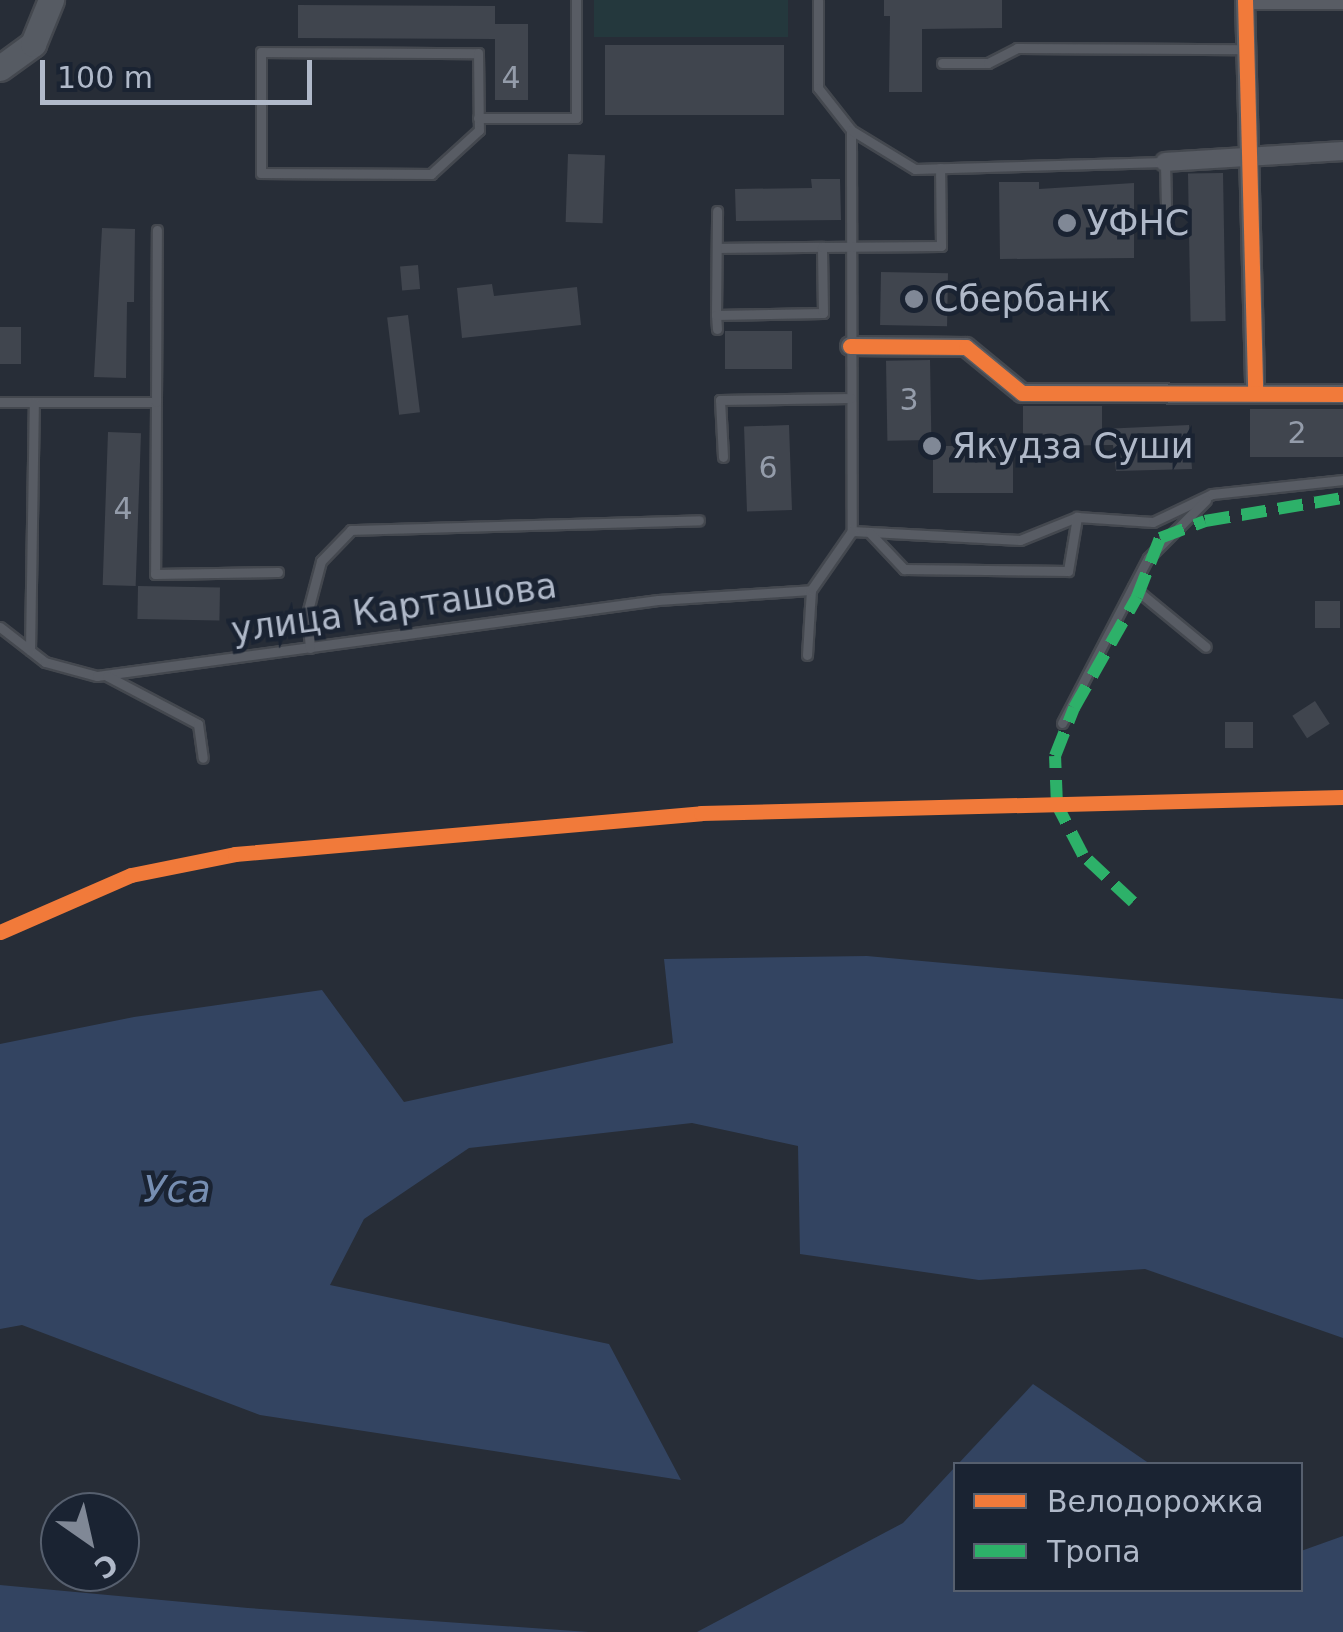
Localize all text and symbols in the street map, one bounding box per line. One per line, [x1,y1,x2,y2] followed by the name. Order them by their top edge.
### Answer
[45,40,318,102] scale bar
[57,60,153,95] text: 100 m
[501,60,521,96] house number: 4
[1087,202,1189,244] place label: УФНС
[1056,212,1078,234] marker: УФНС
[934,278,1111,320] place label: Сбербанк
[903,288,925,310] marker: Сбербанк
[899,382,919,418] house number: 3
[1287,415,1307,451] house number: 2
[952,425,1193,467] place label: Якудза Суши
[921,435,943,457] marker: Якудза Суши
[758,450,778,486] house number: 6
[113,491,133,527] house number: 4
[229,564,559,652] street label: улица Карташова
[143,1167,211,1213] water label: Уса
[953,1462,1303,1592] legend
[1047,1484,1264,1519] text: Велодорожка
[40,1492,140,1592] north arrow
[1047,1534,1141,1569] text: Тропа
[88,1546,124,1585] text: С

